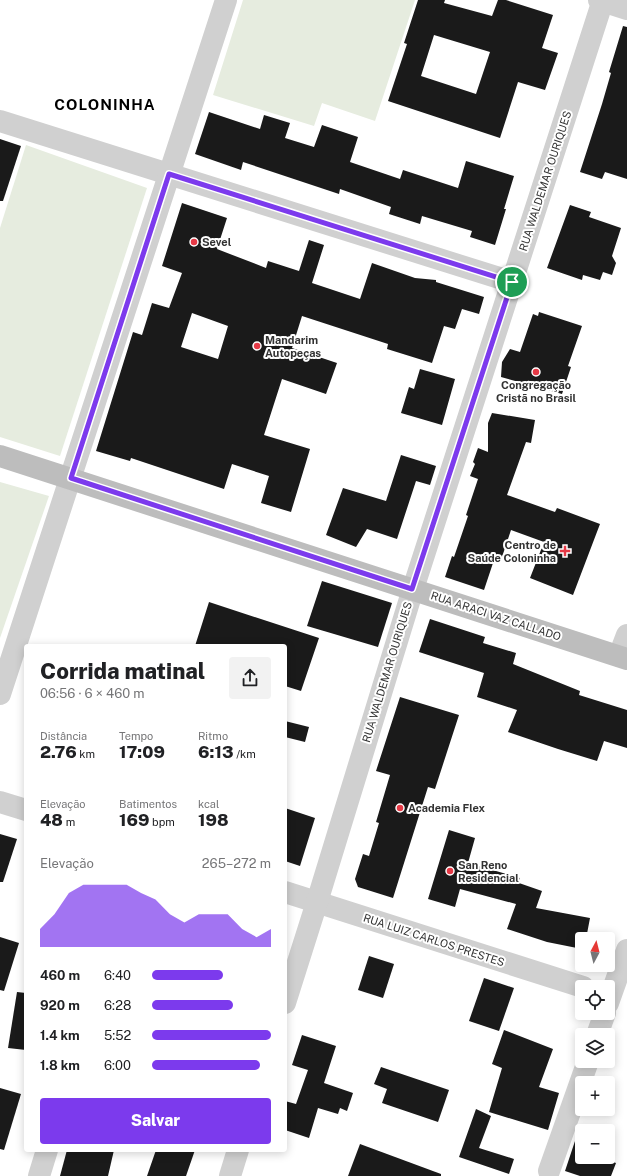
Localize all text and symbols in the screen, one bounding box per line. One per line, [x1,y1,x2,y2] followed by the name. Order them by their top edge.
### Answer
[54,96,156,113] district label: COLONINHA
[517,109,573,253] street label: RUA WALDEMAR OURIQUES
[202,236,232,248] place label: Sevel
[189,237,199,247] marker: Sevel
[495,265,529,299] pin
[501,271,523,293] icon: arrive
[265,334,321,360] place label: Mandarim Autopeças
[252,341,262,351] marker: Mandarim Autopeças
[531,367,541,377] marker: Congregação Cristã no Brasil
[496,379,576,404] place label: Congregação Cristã no Brasil
[468,539,556,564] place label: Centro de Saúde Coloninha
[559,545,571,557] marker: Centro de Saúde Coloninha
[429,589,563,643] street label: RUA ARACI VAZ CALLADO
[360,600,414,744] street label: RUA WALDEMAR OURIQUES
[229,657,271,699] button: share
[40,658,205,684] text: Corrida matinal
[40,686,145,701] text: 06:56 · 6 × 460 m
[40,730,87,742] text: Distância
[119,730,153,742] text: Tempo
[198,730,228,742] text: Ritmo
[40,742,77,762] text: 2.76
[119,742,165,762] text: 17:09
[198,742,233,762] text: 6:13
[77,748,95,760] text: km
[233,748,256,760] text: /km
[40,798,86,810] text: Elevação
[119,798,177,810] text: Batimentos
[198,798,219,810] text: kcal
[408,802,485,814] place label: Academia Flex
[395,803,405,813] marker: Academia Flex
[40,810,63,830] text: 48
[119,810,149,830] text: 169
[198,810,228,830] text: 198
[63,816,75,828] text: m
[149,816,175,828] text: bpm
[40,856,94,871] text: Elevação
[202,856,271,871] text: 265–272 m
[458,859,519,884] place label: San Reno Residencial
[445,866,455,876] marker: San Reno Residencial
[362,911,506,969] street label: RUA LUIZ CARLOS PRESTES
[575,932,615,972] north arrow
[575,932,615,1164] map controls
[40,968,80,983] text: 460 m
[104,968,131,983] text: 6:40
[575,980,615,1020] button: locate
[40,998,80,1013] text: 920 m
[104,998,131,1013] text: 6:28
[40,1028,80,1043] text: 1.4 km
[104,1028,131,1043] text: 5:52
[575,1028,615,1068] button: layers
[40,1058,80,1073] text: 1.8 km
[104,1058,131,1073] text: 6:00
[575,1076,615,1116] button: +
[40,1098,271,1144] button: Salvar
[575,1124,615,1164] button: −

